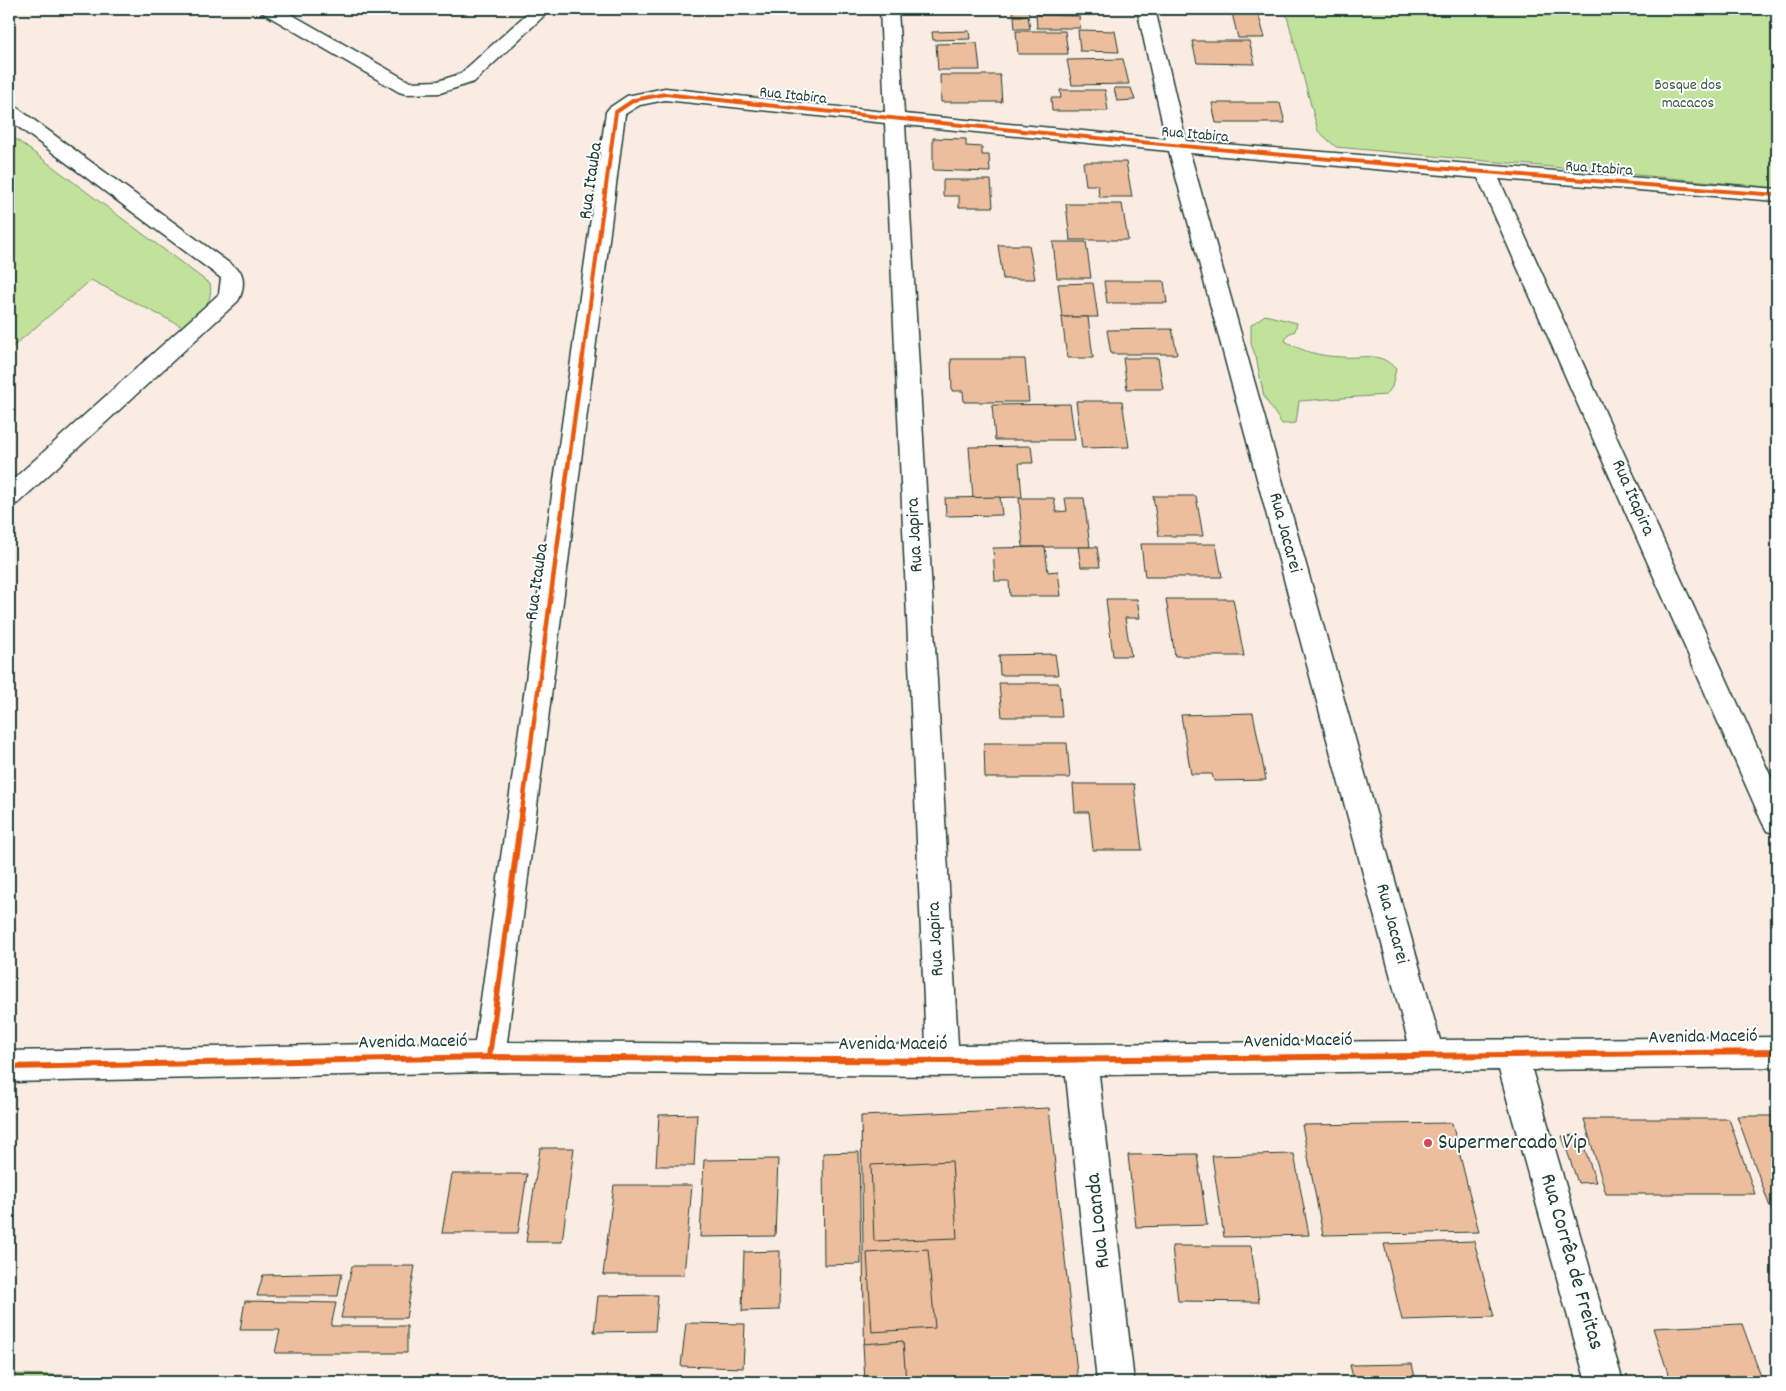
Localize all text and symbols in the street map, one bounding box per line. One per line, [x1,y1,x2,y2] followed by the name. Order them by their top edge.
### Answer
[1654,74,1722,115] park label: Bosque dos macacos
[758,81,828,111] street label: Rua Itabira
[1160,121,1230,149] street label: Rua Itabira
[573,140,611,221] street label: Rua Itauba
[1565,155,1634,183] street label: Rua Itabira
[1603,456,1661,541] street label: Rua Itapira
[1260,490,1308,577] street label: Rua Jacarei
[901,496,931,573] street label: Rua Japira
[519,541,557,622] street label: Rua Itauba
[1367,881,1415,968] street label: Rua Jacarei
[922,900,952,977] street label: Rua Japira
[1648,1024,1758,1052] street label: Avenida Maceió
[1243,1028,1353,1056] street label: Avenida Maceió
[358,1029,468,1057] street label: Avenida Maceió
[838,1032,948,1059] street label: Avenida Maceió
[1438,1128,1587,1159] place label: Supermercado Vip
[1422,1137,1434,1149] marker: Supermercado Vip
[1531,1170,1611,1354] street label: Rua Corrêa de Freitas
[1079,1171,1119,1270] street label: Rua Loanda

